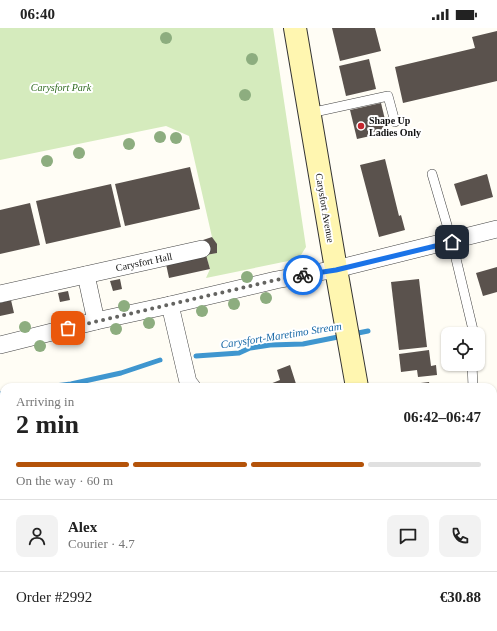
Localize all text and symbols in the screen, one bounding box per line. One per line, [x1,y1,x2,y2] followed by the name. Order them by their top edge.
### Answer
[20,6,55,22] text: 06:40
[31,82,92,93] park label: Carysfort Park
[369,115,421,138] place label: Shape Up Ladies Only
[356,121,366,131] marker: Shape Up Ladies Only
[313,173,337,244] street label: Carysfort Avenue
[435,225,469,259] pin
[441,231,463,253] icon: home
[115,251,173,273] street label: Carysfort Hall
[283,255,323,295] courier
[292,264,314,286] icon: bike
[51,311,85,345] pin
[57,317,79,339] icon: bag
[220,319,342,350] water label: Carysfort-Maretimo Stream
[441,327,485,371] map controls
[441,327,485,371] button: locate
[16,394,74,409] text: Arriving in
[404,409,481,425] text: 06:42–06:47
[16,410,79,439] text: 2 min
[16,473,113,488] text: On the way · 60 m
[16,515,58,557] button: person
[387,515,429,557] button: chat
[439,515,481,557] button: phone
[68,519,97,535] text: Alex
[68,536,135,551] text: Courier · 4.7
[16,589,92,605] text: Order #2992
[440,589,481,605] text: €30.88

